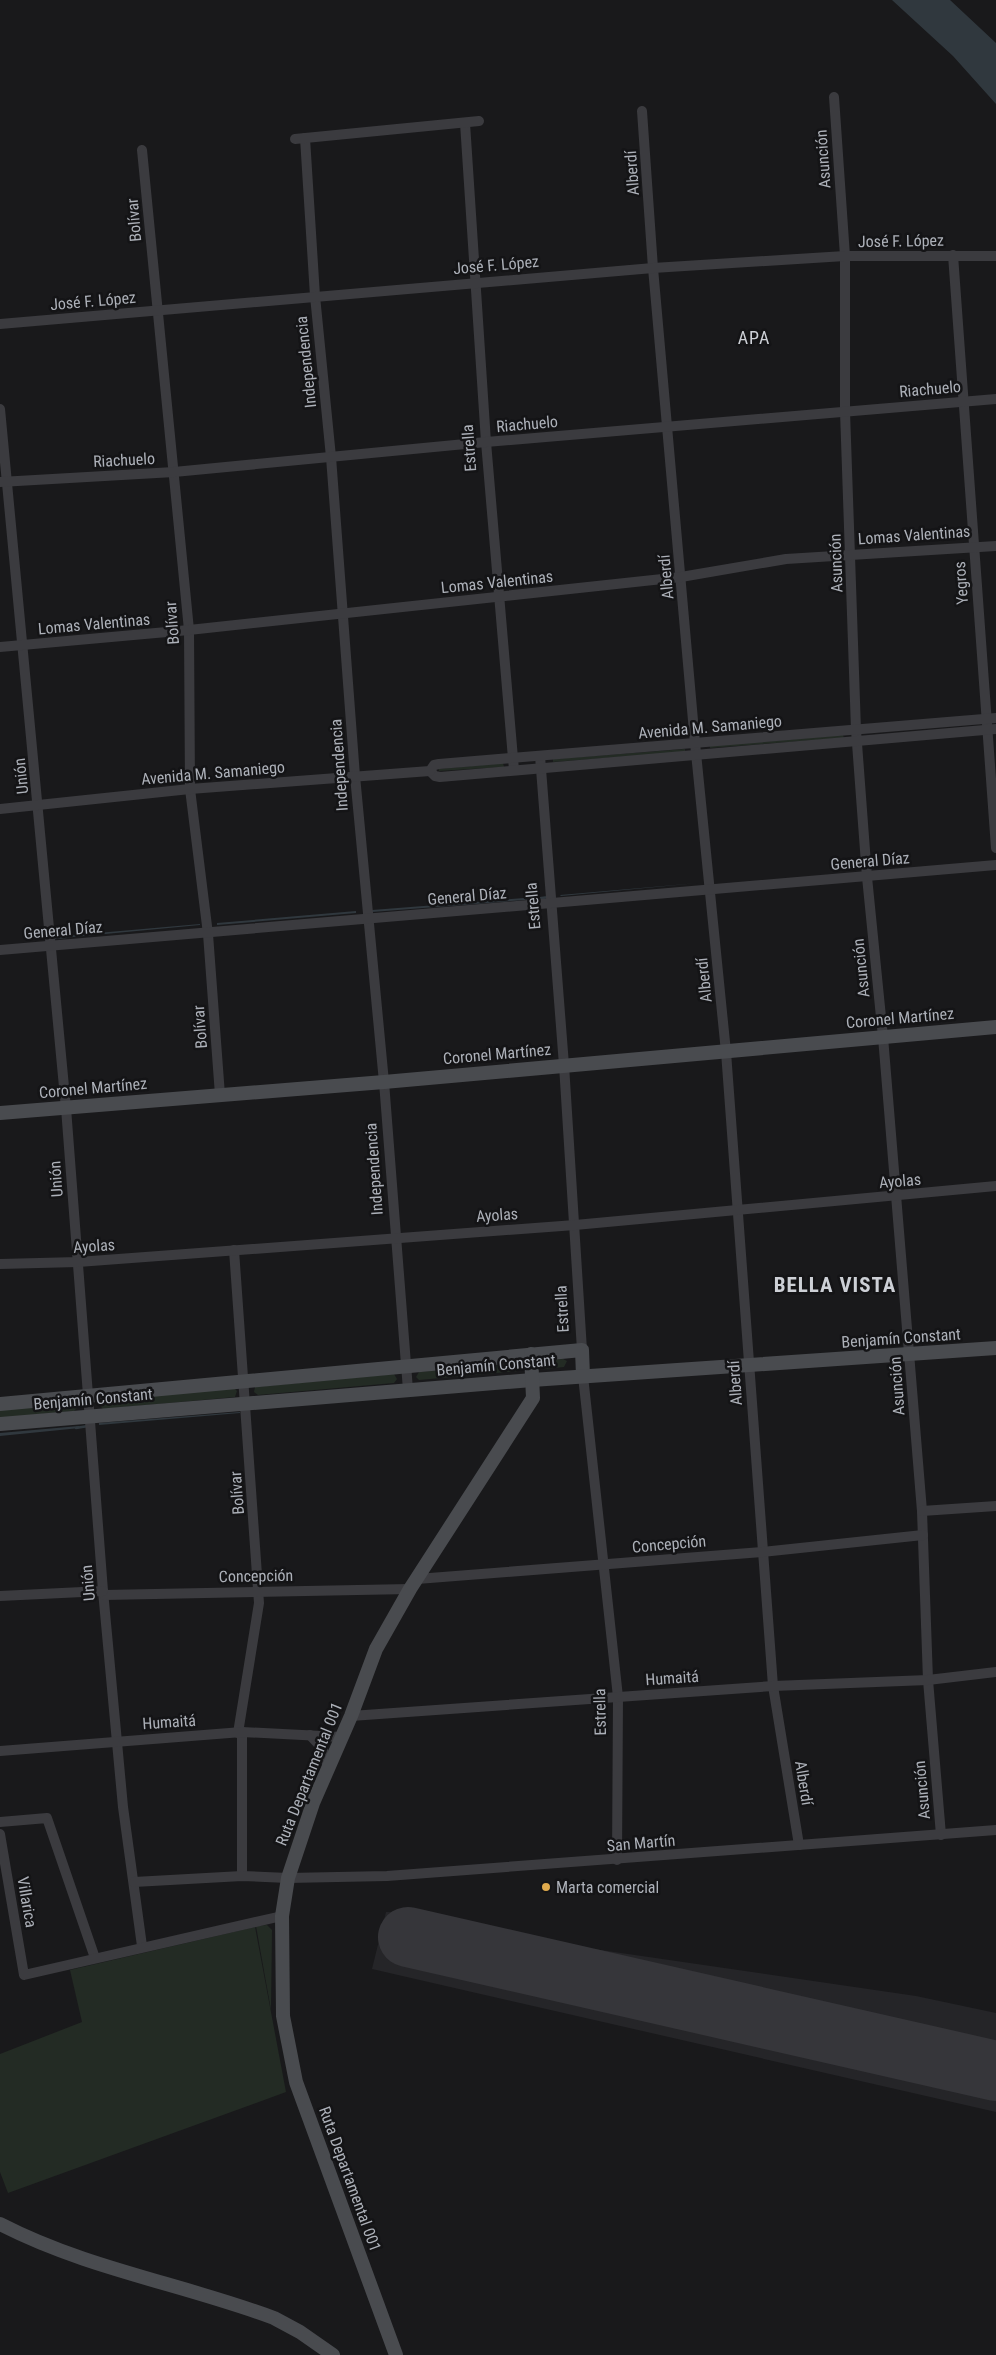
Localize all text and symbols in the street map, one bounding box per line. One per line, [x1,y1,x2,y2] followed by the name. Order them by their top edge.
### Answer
[811,129,835,189] street label: Asunción
[621,149,643,196] street label: Alberdí
[123,197,145,242] street label: Bolívar
[858,231,944,251] street label: José F. López
[452,252,540,278] street label: José F. López
[49,288,137,314] street label: José F. López
[292,315,320,409] street label: Independencia
[738,327,770,348] district label: APA
[898,377,962,401] street label: Riachuelo
[495,412,559,436] street label: Riachuelo
[458,424,480,472] street label: Estrella
[93,449,155,471] street label: Riachuelo
[857,522,971,548] street label: Lomas Valentinas
[825,533,847,593] street label: Asunción
[654,553,677,600] street label: Alberdí
[950,561,972,605] street label: Yegros
[440,567,554,597] street label: Lomas Valentinas
[161,601,183,645] street label: Bolívar
[37,610,151,638] street label: Lomas Valentinas
[637,711,783,743] street label: Avenida M. Samaniego
[326,718,352,812] street label: Independencia
[10,757,32,795] street label: Unión
[140,757,286,789] street label: Avenida M. Samaniego
[830,848,910,874] street label: General Díaz
[521,882,545,930] street label: Estrella
[427,883,507,909] street label: General Díaz
[23,917,103,943] street label: General Díaz
[848,938,874,998] street label: Asunción
[692,956,716,1003] street label: Alberdí
[845,1004,955,1032] street label: Coronel Martínez
[189,1005,211,1049] street label: Bolívar
[442,1040,552,1068] street label: Coronel Martínez
[38,1074,148,1102] street label: Coronel Martínez
[361,1122,387,1216] street label: Independencia
[45,1160,67,1198] street label: Unión
[878,1170,922,1192] street label: Ayolas
[475,1204,519,1226] street label: Ayolas
[72,1235,116,1257] street label: Ayolas
[774,1273,896,1297] district label: BELLA VISTA
[551,1285,573,1333] street label: Estrella
[841,1324,962,1352] street label: Benjamín Constant
[436,1350,557,1380] street label: Benjamín Constant
[885,1356,909,1416] street label: Asunción
[724,1359,746,1406] street label: Alberdí
[33,1384,154,1414] street label: Benjamín Constant
[226,1471,248,1515] street label: Bolívar
[631,1531,707,1557] street label: Concepción
[77,1564,99,1602] street label: Unión
[219,1566,293,1586] street label: Concepción
[645,1667,699,1689] street label: Humaitá
[590,1688,610,1736] street label: Estrella
[272,1700,346,1848] street label: Ruta Departamental 001
[142,1711,196,1733] street label: Humaitá
[791,1759,817,1808] street label: Alberdí
[910,1760,934,1820] street label: Asunción
[606,1831,676,1855] street label: San Martín
[13,1875,41,1929] street label: Villarica
[556,1878,659,1897] place label: Marta comercial
[540,1881,552,1893] marker: Marta comercial
[315,2104,385,2254] street label: Ruta Departamental 001

